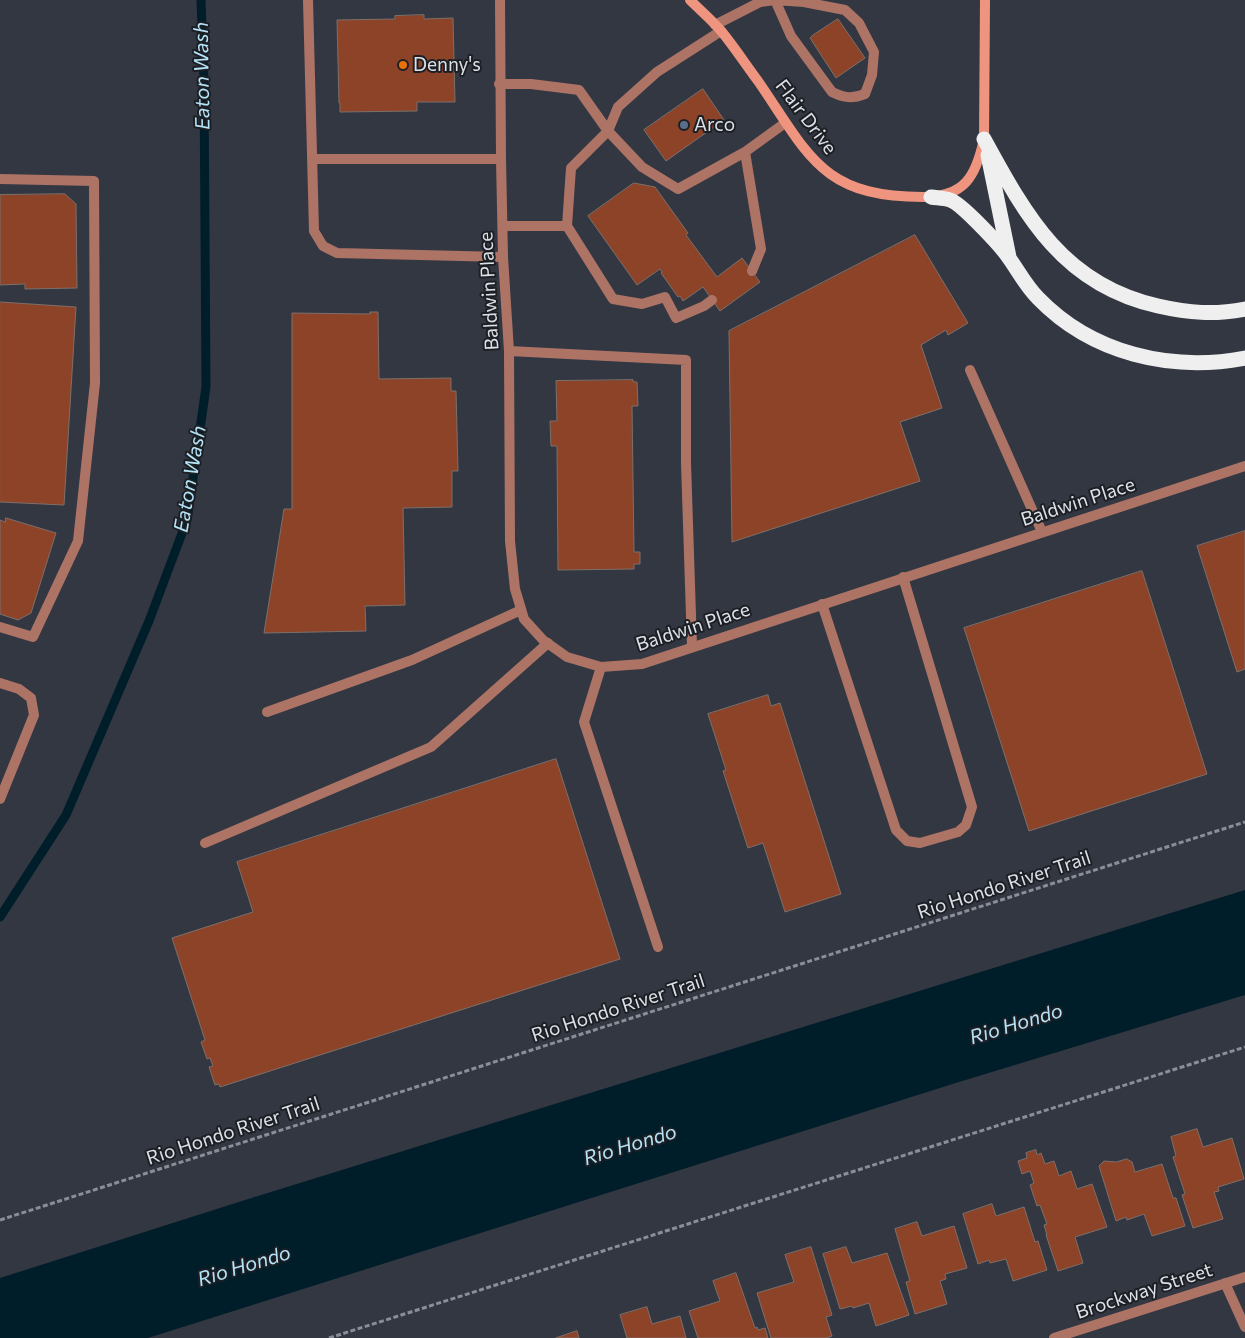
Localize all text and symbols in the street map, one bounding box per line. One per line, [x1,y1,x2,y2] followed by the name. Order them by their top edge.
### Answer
[189,22,215,130] water label: Eaton Wash
[413,54,481,76] place label: Denny's
[397,59,409,71] marker: Denny's
[771,75,841,159] street label: Flair Drive
[694,114,735,136] place label: Arco
[678,119,690,131] marker: Arco
[475,231,503,351] street label: Baldwin Place
[169,424,211,534] water label: Eaton Wash
[1018,473,1138,531] street label: Baldwin Place
[633,598,753,656] street label: Baldwin Place
[914,846,1094,924] street label: Rio Hondo River Trail
[528,969,708,1047] street label: Rio Hondo River Trail
[966,998,1066,1050] water label: Rio Hondo
[143,1092,323,1170] street label: Rio Hondo River Trail
[580,1119,680,1171] water label: Rio Hondo
[194,1240,294,1292] water label: Rio Hondo
[1073,1258,1215,1324] street label: Brockway Street

